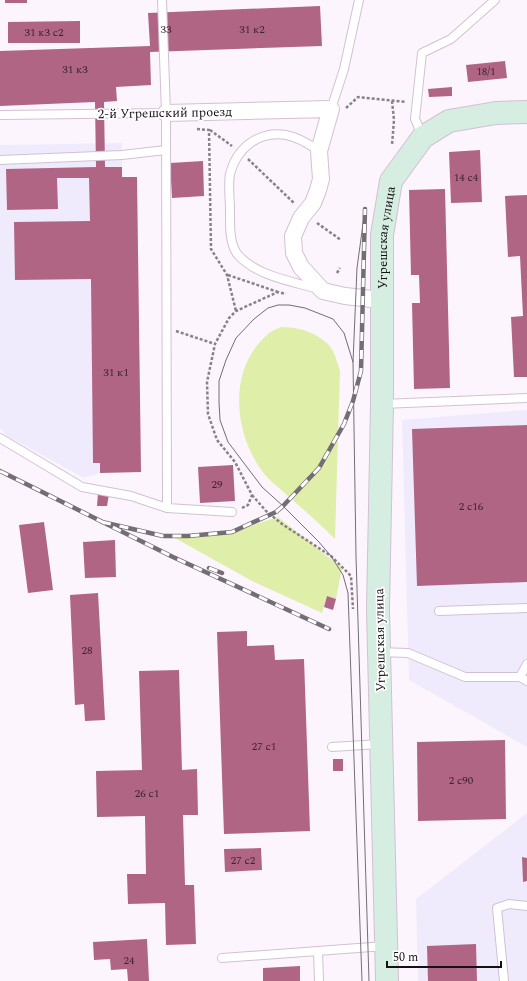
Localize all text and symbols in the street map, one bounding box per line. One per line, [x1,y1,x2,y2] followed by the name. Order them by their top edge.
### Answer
[161,21,172,38] house number: 33
[239,21,265,38] house number: 31 к2
[25,24,64,41] house number: 31 к3 с2
[62,61,88,78] house number: 31 к3
[476,63,496,80] house number: 18/1
[98,102,232,124] street label: 2-й Угрешский проезд
[454,169,479,186] house number: 14 с4
[373,184,401,289] street label: Угрешская улица
[103,364,129,381] house number: 31 к1
[212,476,223,493] house number: 29
[459,498,484,515] house number: 2 с16
[369,587,391,692] street label: Угрешская улица
[82,642,93,659] house number: 28
[252,738,276,755] house number: 27 с1
[449,772,474,789] house number: 2 с90
[135,785,159,802] house number: 26 с1
[231,852,256,869] house number: 27 с2
[387,943,501,969] scale bar
[393,948,418,967] text: 50 m
[124,952,135,969] house number: 24

